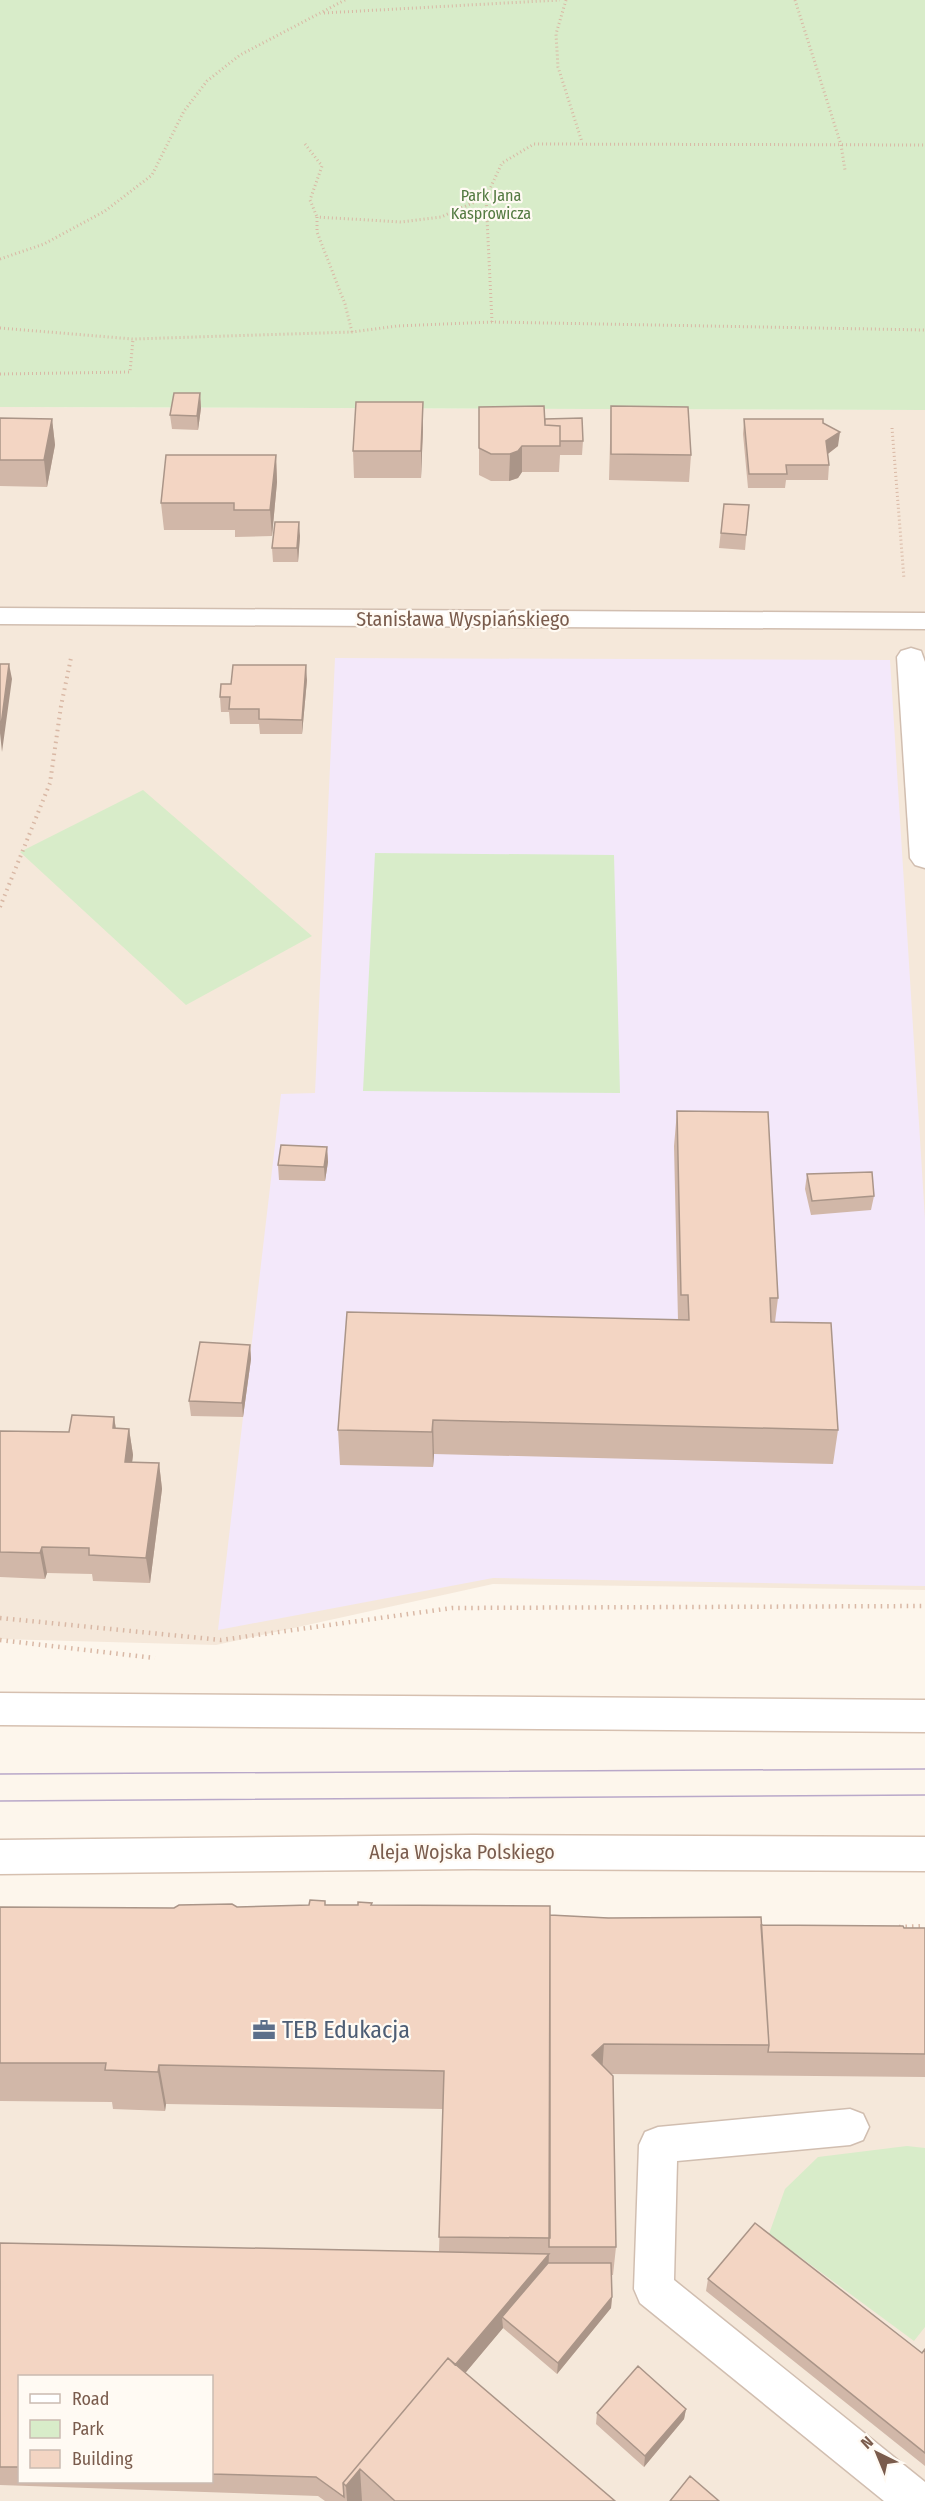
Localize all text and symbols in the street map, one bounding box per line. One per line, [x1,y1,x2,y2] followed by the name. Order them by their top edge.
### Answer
[451,186,531,223] park label: Park Jana Kasprowicza
[356,607,570,631] street label: Stanisława Wyspiańskiego
[369,1840,555,1864] street label: Aleja Wojska Polskiego
[282,2016,410,2044] place label: TEB Edukacja
[251,2017,277,2043] office icon: TEB Edukacja
[18,2375,213,2483] legend
[72,2388,109,2410] text: Road
[72,2418,105,2440] text: Park
[847,2423,907,2483] north arrow
[857,2432,877,2453] text: N
[72,2448,133,2470] text: Building

